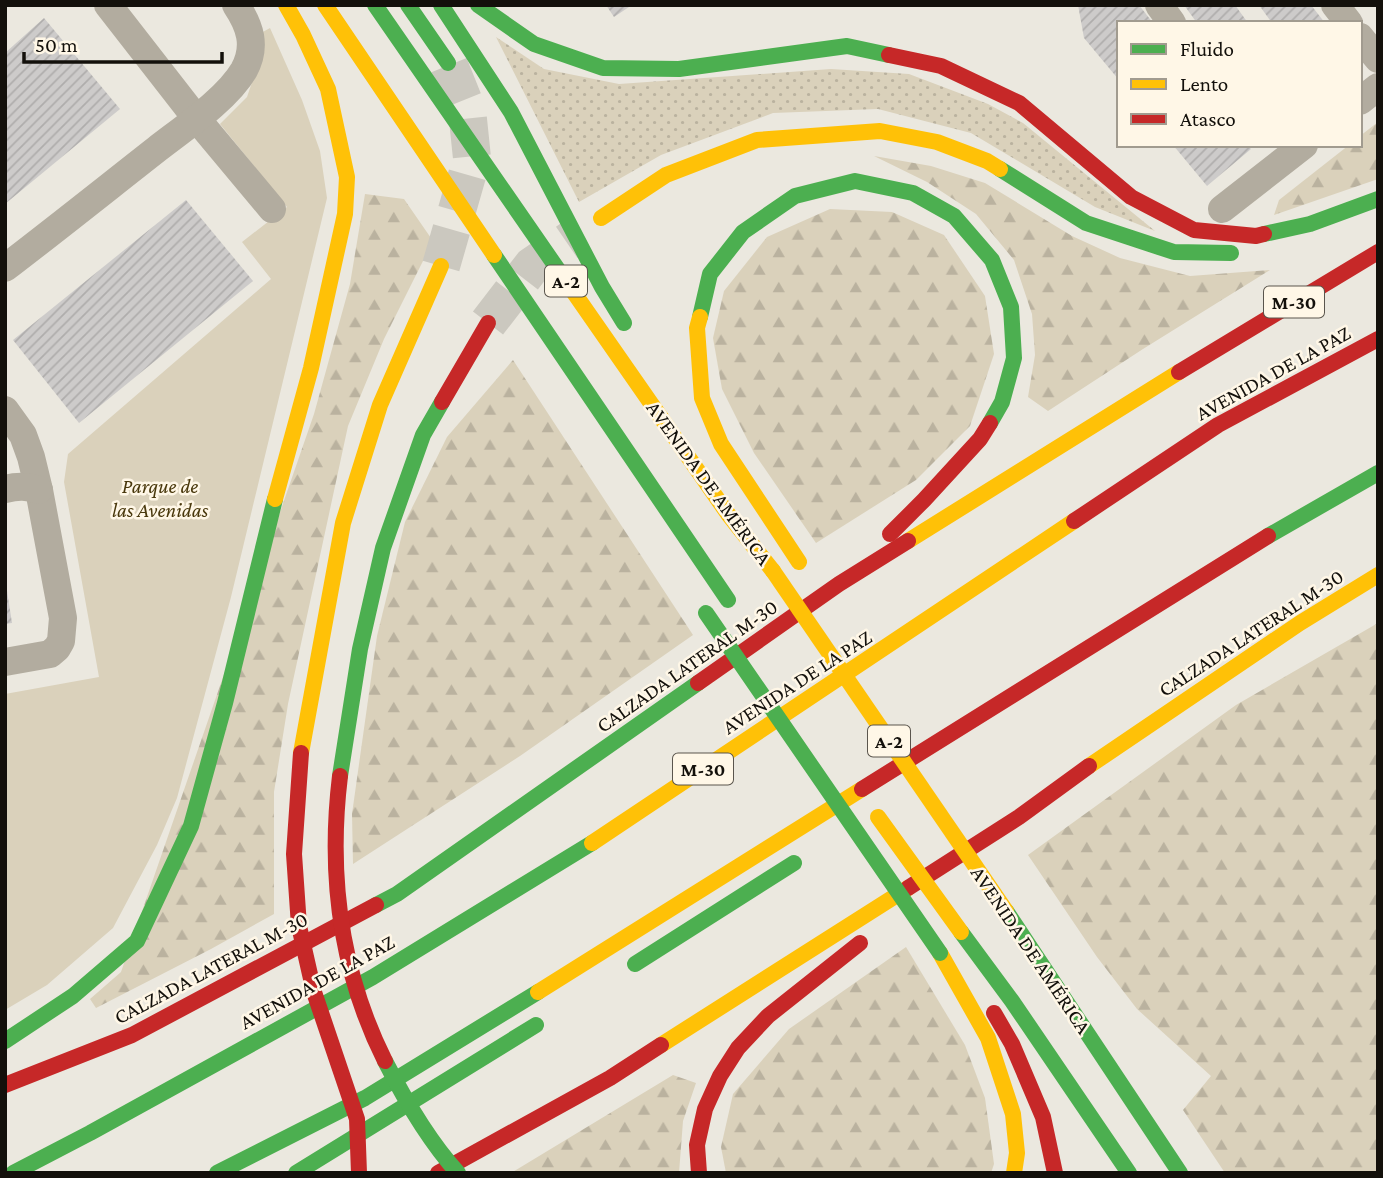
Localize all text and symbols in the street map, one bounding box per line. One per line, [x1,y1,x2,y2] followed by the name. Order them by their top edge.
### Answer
[24,21,222,65] scale bar
[1117,21,1362,147] legend
[35,33,78,57] text: 50 m
[1180,37,1234,61] text: Fluido
[1180,72,1228,96] text: Lento
[1180,107,1236,131] text: Atasco
[545,266,587,296] road number: A-2
[1264,286,1324,318] road number: M-30
[1191,320,1355,425] street label: AVENIDA DE LA PAZ
[641,396,777,570] street label: AVENIDA DE AMÉRICA
[112,474,209,522] park label: Parque de las Avenidas
[1154,564,1348,702] street label: CALZADA LATERAL M-30
[592,594,782,738] street label: CALZADA LATERAL M-30
[718,625,876,739] street label: AVENIDA DE LA PAZ
[868,726,910,756] road number: A-2
[673,754,733,784] road number: M-30
[966,862,1096,1038] street label: AVENIDA DE AMÉRICA
[110,907,312,1029] street label: CALZADA LATERAL M-30
[235,929,399,1034] street label: AVENIDA DE LA PAZ

